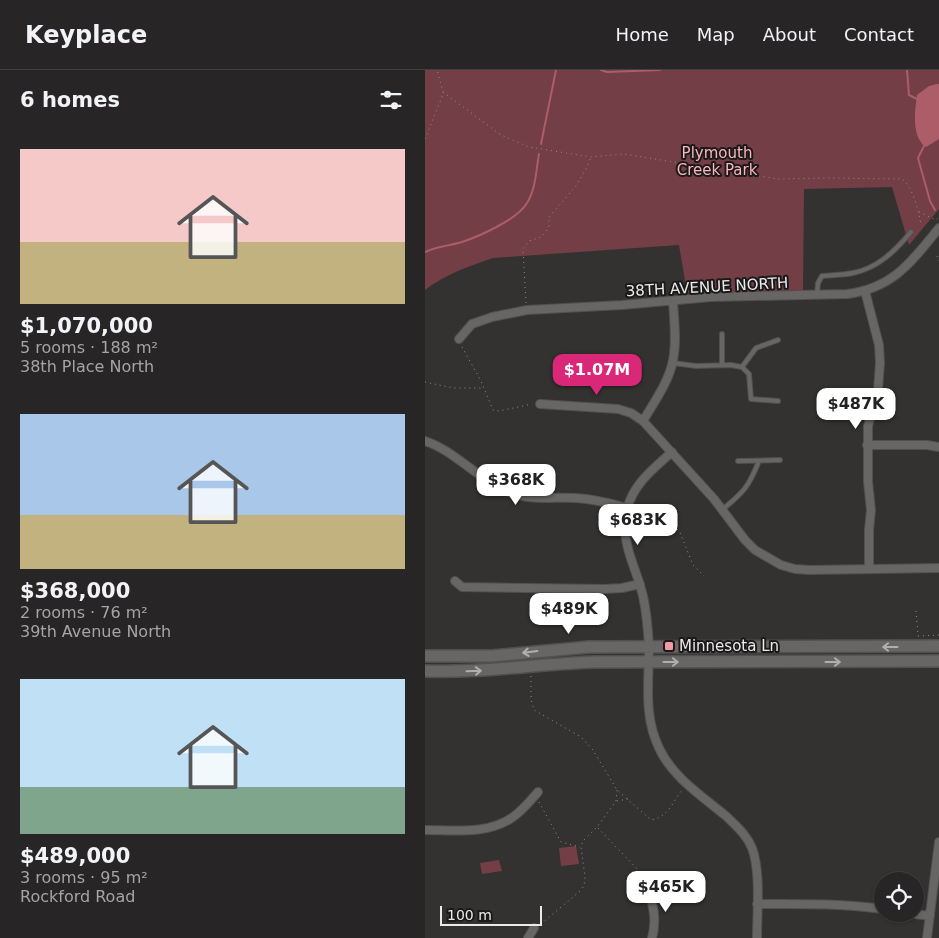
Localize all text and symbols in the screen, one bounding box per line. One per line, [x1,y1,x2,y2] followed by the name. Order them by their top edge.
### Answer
[25,21,147,49] text: Keyplace
[616,24,669,45] text: Home
[697,24,735,45] text: Map
[763,24,816,45] text: About
[844,24,914,45] text: Contact
[377,86,405,114] icon: filters
[20,88,120,112] text: 6 homes
[677,144,758,179] park label: Plymouth Creek Park
[168,182,258,272] icon: home
[625,274,789,300] street label: 38TH AVENUE NORTH
[20,314,153,338] text: $1,070,000
[20,338,158,357] text: 5 rooms · 188 m²
[556,354,638,396] pin: $1.07M
[20,357,154,376] text: 38th Place North
[564,360,630,379] text: $1.07M
[821,388,891,430] pin: $487K
[828,394,884,413] text: $487K
[168,447,258,537] icon: home
[481,464,551,506] pin: $368K
[488,470,544,489] text: $368K
[603,504,673,546] pin: $683K
[610,510,666,529] text: $683K
[20,579,130,603] text: $368,000
[534,592,604,635] pin: $489K
[541,599,597,618] text: $489K
[20,603,148,622] text: 2 rooms · 76 m²
[20,622,171,641] text: 39th Avenue North
[679,637,779,655] place label: Minnesota Ln
[663,640,675,652] marker: Minnesota Ln
[883,642,899,652] one-way arrow
[522,647,538,657] one-way arrow
[662,657,679,667] one-way arrow
[825,657,841,667] one-way arrow
[465,666,481,676] one-way arrow
[168,712,258,802] icon: home
[20,844,130,868] text: $489,000
[20,868,148,887] text: 3 rooms · 95 m²
[631,870,701,913] pin: $465K
[874,872,924,922] map controls
[874,872,924,922] button: locate
[638,877,694,896] text: $465K
[20,887,135,906] text: Rockford Road
[440,903,543,926] scale bar
[447,907,492,923] text: 100 m

